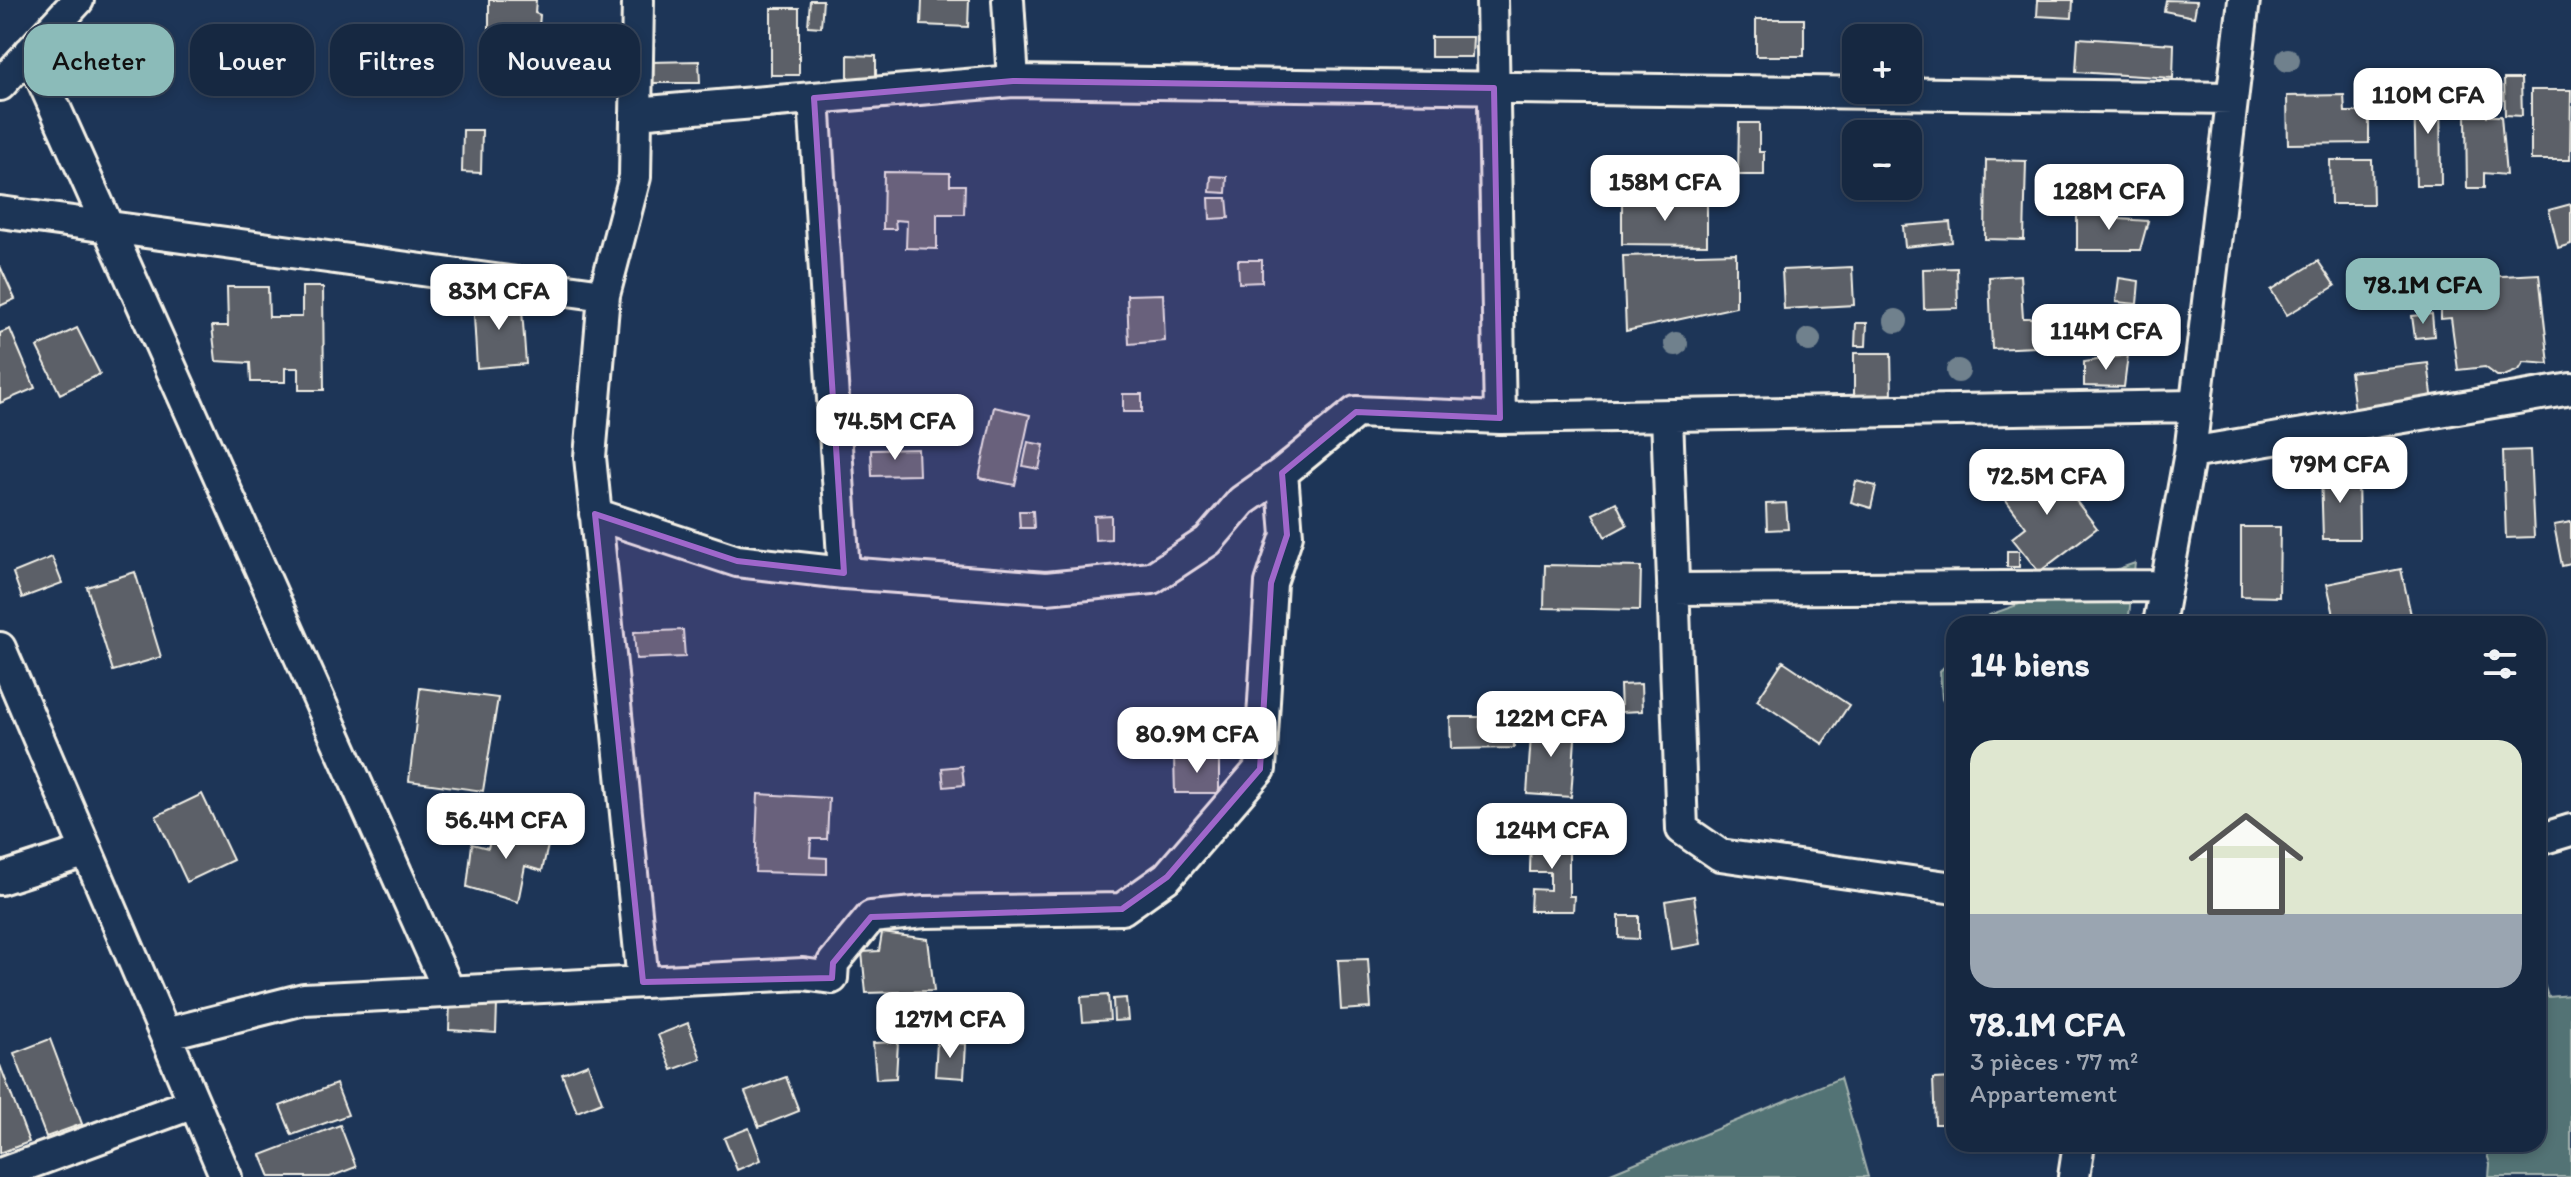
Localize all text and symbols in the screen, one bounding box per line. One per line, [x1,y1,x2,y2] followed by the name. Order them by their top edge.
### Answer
[24,24,174,96] chip: Acheter
[190,24,314,96] chip: Louer
[330,24,463,96] chip: Filtres
[479,24,640,96] chip: Nouveau
[1842,24,1922,200] map controls
[1842,24,1922,104] button: +
[2345,68,2511,136] pin: 110M CFA
[2372,78,2485,110] text: 110M CFA
[1842,120,1922,200] button: −
[1582,155,1748,223] pin: 158M CFA
[2026,164,2192,232] pin: 128M CFA
[1609,165,1721,197] text: 158M CFA
[2053,174,2165,206] text: 128M CFA
[2331,258,2515,326] pin: 78.1M CFA
[425,264,573,332] pin: 83M CFA
[2364,268,2482,300] text: 78.1M CFA
[448,274,550,306] text: 83M CFA
[2023,304,2189,372] pin: 114M CFA
[2050,314,2162,346] text: 114M CFA
[803,394,987,462] pin: 74.5M CFA
[834,404,956,436] text: 74.5M CFA
[2266,437,2414,505] pin: 79M CFA
[2290,447,2390,479] text: 79M CFA
[1955,449,2139,517] pin: 72.5M CFA
[1987,459,2107,491] text: 72.5M CFA
[2478,642,2522,686] icon: filters
[1970,644,2090,685] text: 14 biens
[1468,691,1634,759] pin: 122M CFA
[1495,701,1607,733] text: 122M CFA
[1105,707,1289,775] pin: 80.9M CFA
[1135,717,1259,749] text: 80.9M CFA
[2174,792,2318,936] icon: home
[414,793,598,861] pin: 56.4M CFA
[445,803,567,835] text: 56.4M CFA
[1469,803,1635,871] pin: 124M CFA
[1495,813,1609,845] text: 124M CFA
[867,992,1033,1060] pin: 127M CFA
[894,1002,1006,1034] text: 127M CFA
[1970,1004,2125,1045] text: 78.1M CFA
[1970,1045,2138,1077] text: 3 pièces · 77 m²
[1970,1077,2117,1109] text: Appartement

